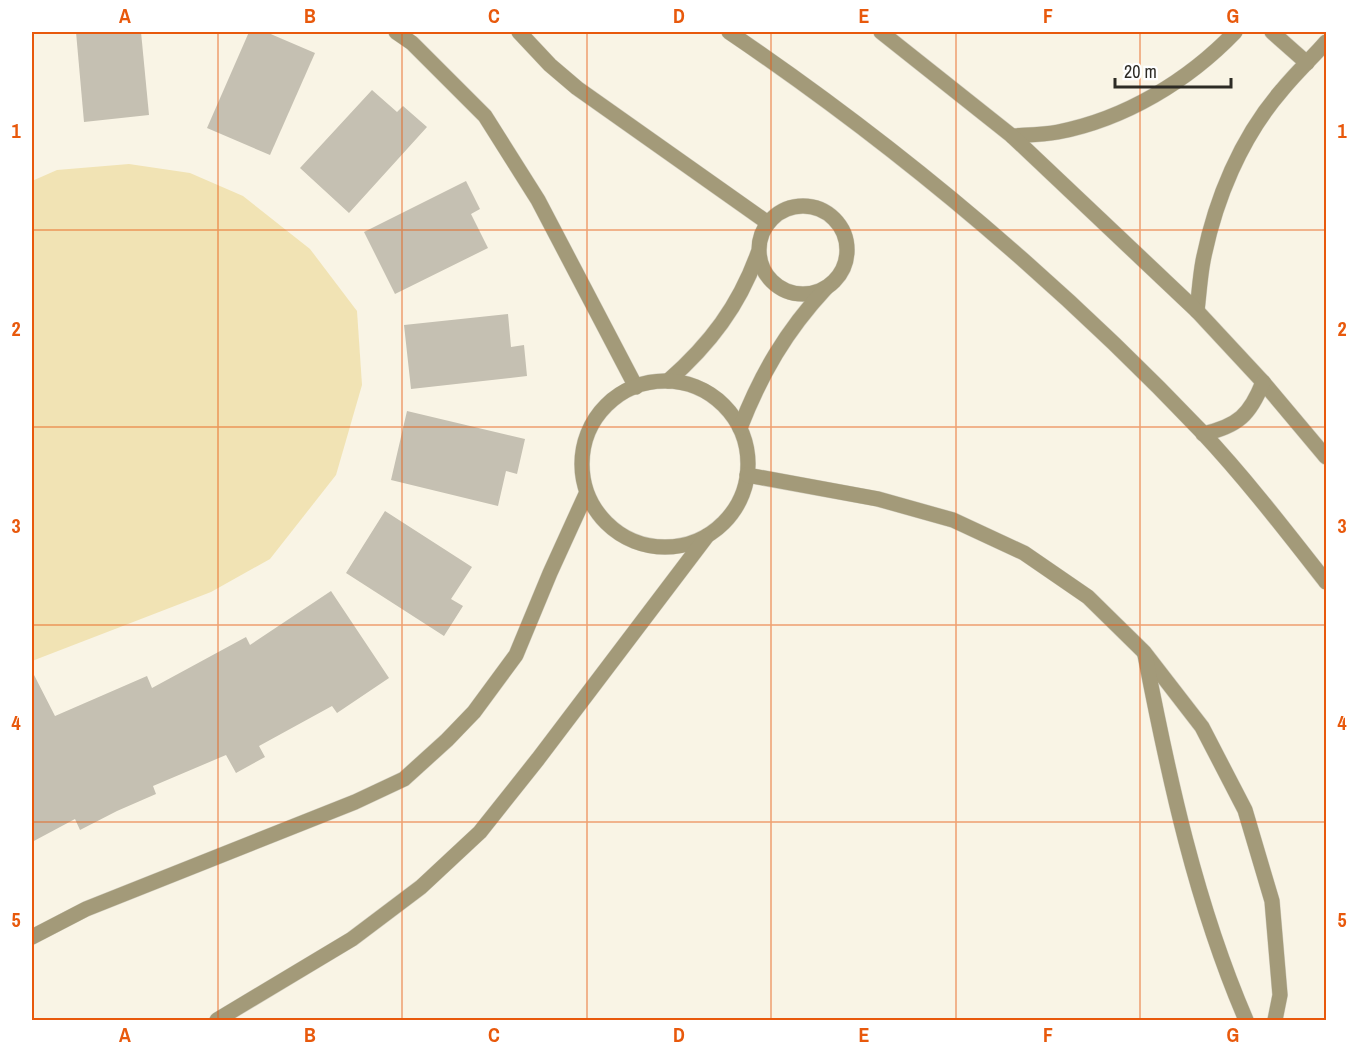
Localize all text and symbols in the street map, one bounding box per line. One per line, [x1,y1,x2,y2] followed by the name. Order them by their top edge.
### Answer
[119,2,131,29] text: A
[304,2,316,29] text: B
[488,2,500,29] text: C
[673,2,685,29] text: D
[859,2,870,29] text: E
[1043,2,1053,29] text: F
[1227,2,1239,29] text: G
[1115,51,1230,89] scale bar
[1124,59,1157,84] text: 20 m
[11,117,21,144] text: 1
[1337,117,1347,144] text: 1
[11,315,21,342] text: 2
[1337,315,1347,342] text: 2
[11,512,21,539] text: 3
[1337,512,1347,539] text: 3
[11,709,21,736] text: 4
[1337,709,1347,736] text: 4
[11,906,21,933] text: 5
[1337,906,1347,933] text: 5
[119,1021,131,1048] text: A
[304,1021,316,1048] text: B
[488,1021,500,1048] text: C
[673,1021,685,1048] text: D
[859,1021,870,1048] text: E
[1043,1021,1053,1048] text: F
[1227,1021,1239,1048] text: G

